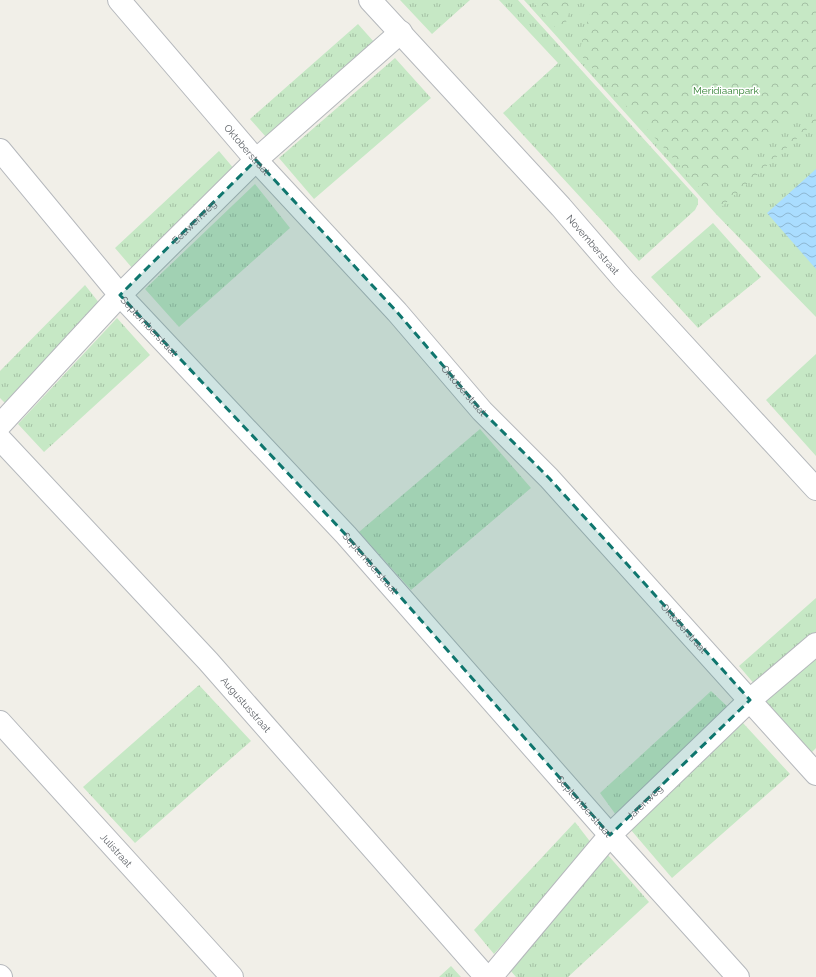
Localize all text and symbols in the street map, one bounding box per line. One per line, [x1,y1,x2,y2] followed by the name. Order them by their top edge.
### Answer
[693,85,760,96] park label: Meridiaanpark
[222,122,273,178] street label: Oktoberstraat
[170,198,218,246] street label: Eeuwenweg
[565,212,622,277] street label: Novemberstraat
[119,294,180,359] street label: Septemberstraat
[439,362,489,418] street label: Oktoberstraat
[341,530,401,596] street label: Septemberstraat
[659,601,710,656] street label: Oktoberstraat
[219,675,274,735] street label: Augustusstraat
[555,773,615,839] street label: Septemberstraat
[624,782,664,822] street label: Jarenweg
[98,831,135,870] street label: Julistraat

